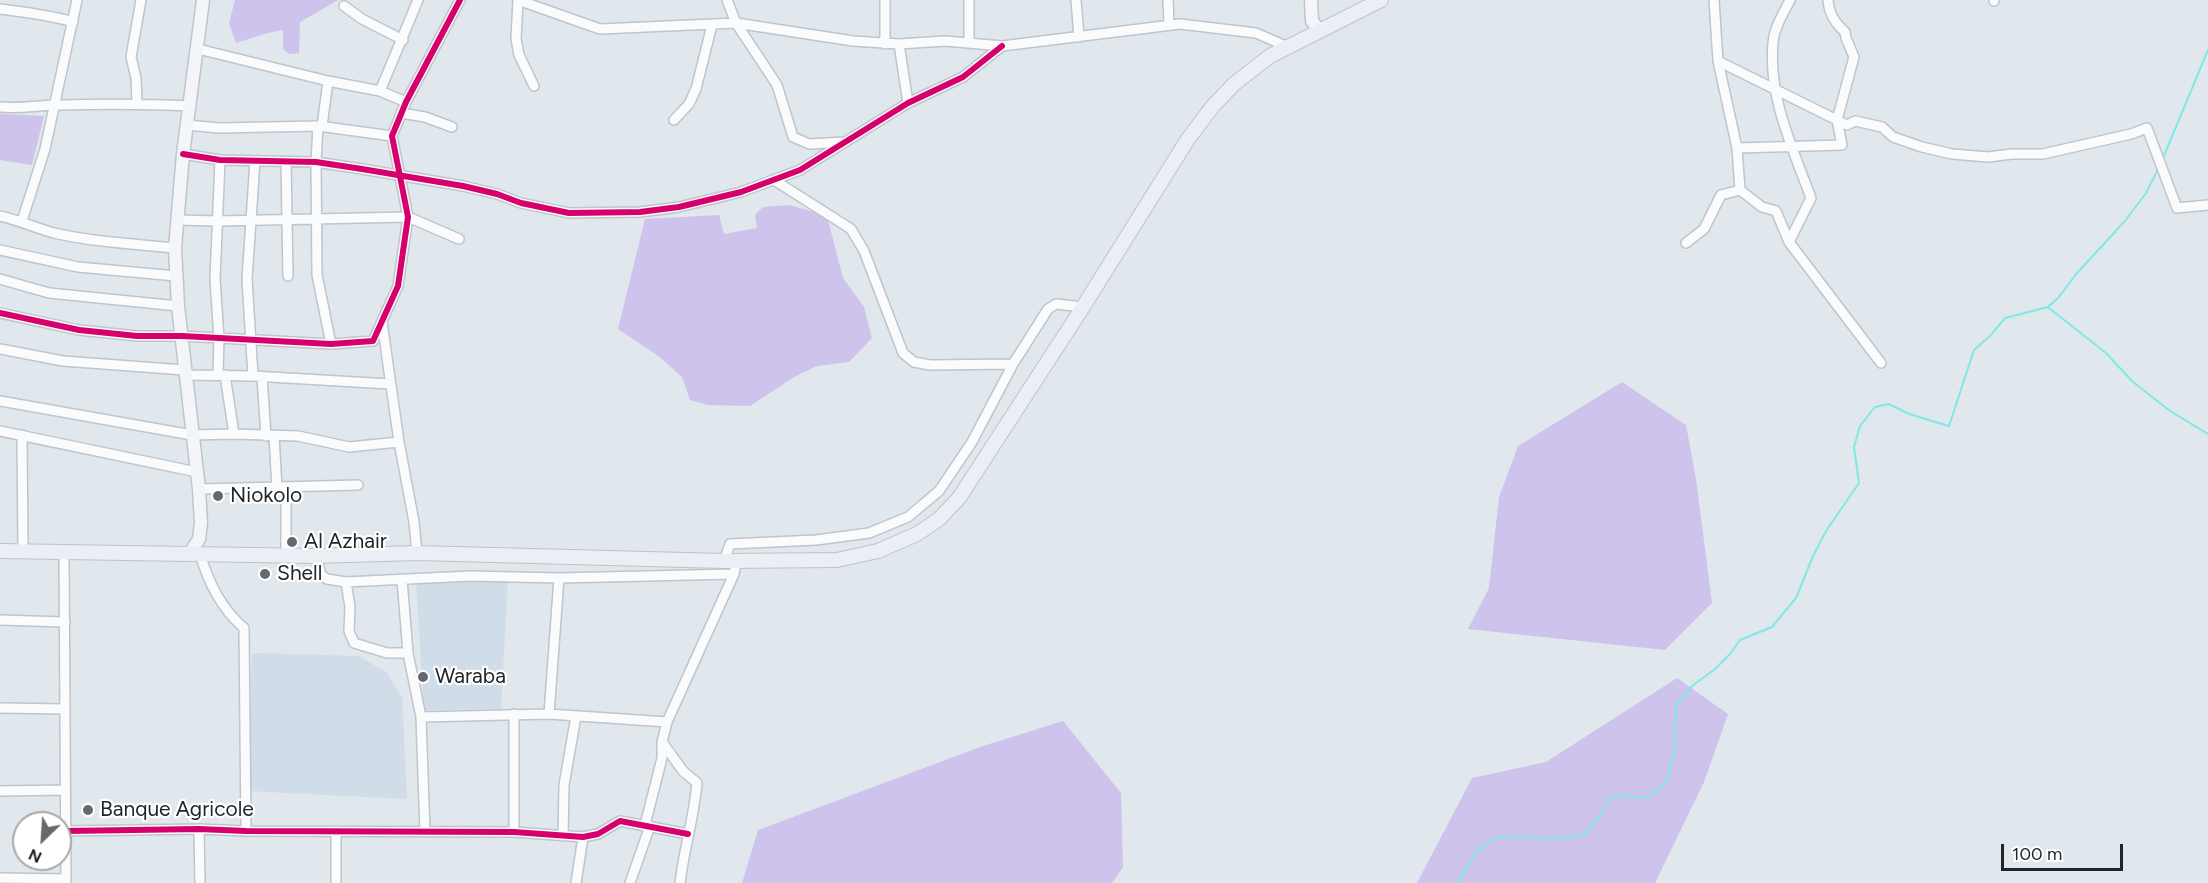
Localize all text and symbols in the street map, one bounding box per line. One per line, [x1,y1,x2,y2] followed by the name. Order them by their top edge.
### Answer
[230,483,302,509] place label: Niokolo
[211,489,225,503] marker: Niokolo
[304,529,387,555] place label: Al Azhair
[285,535,299,549] marker: Al Azhair
[277,561,322,587] place label: Shell
[258,567,272,581] marker: Shell
[435,664,506,690] place label: Waraba
[416,670,430,684] marker: Waraba
[100,797,254,823] place label: Banque Agricole
[81,803,95,817] marker: Banque Agricole
[12,811,72,871] north arrow
[2004,832,2126,870] scale bar
[2012,843,2062,865] text: 100 m
[25,845,45,867] text: N

